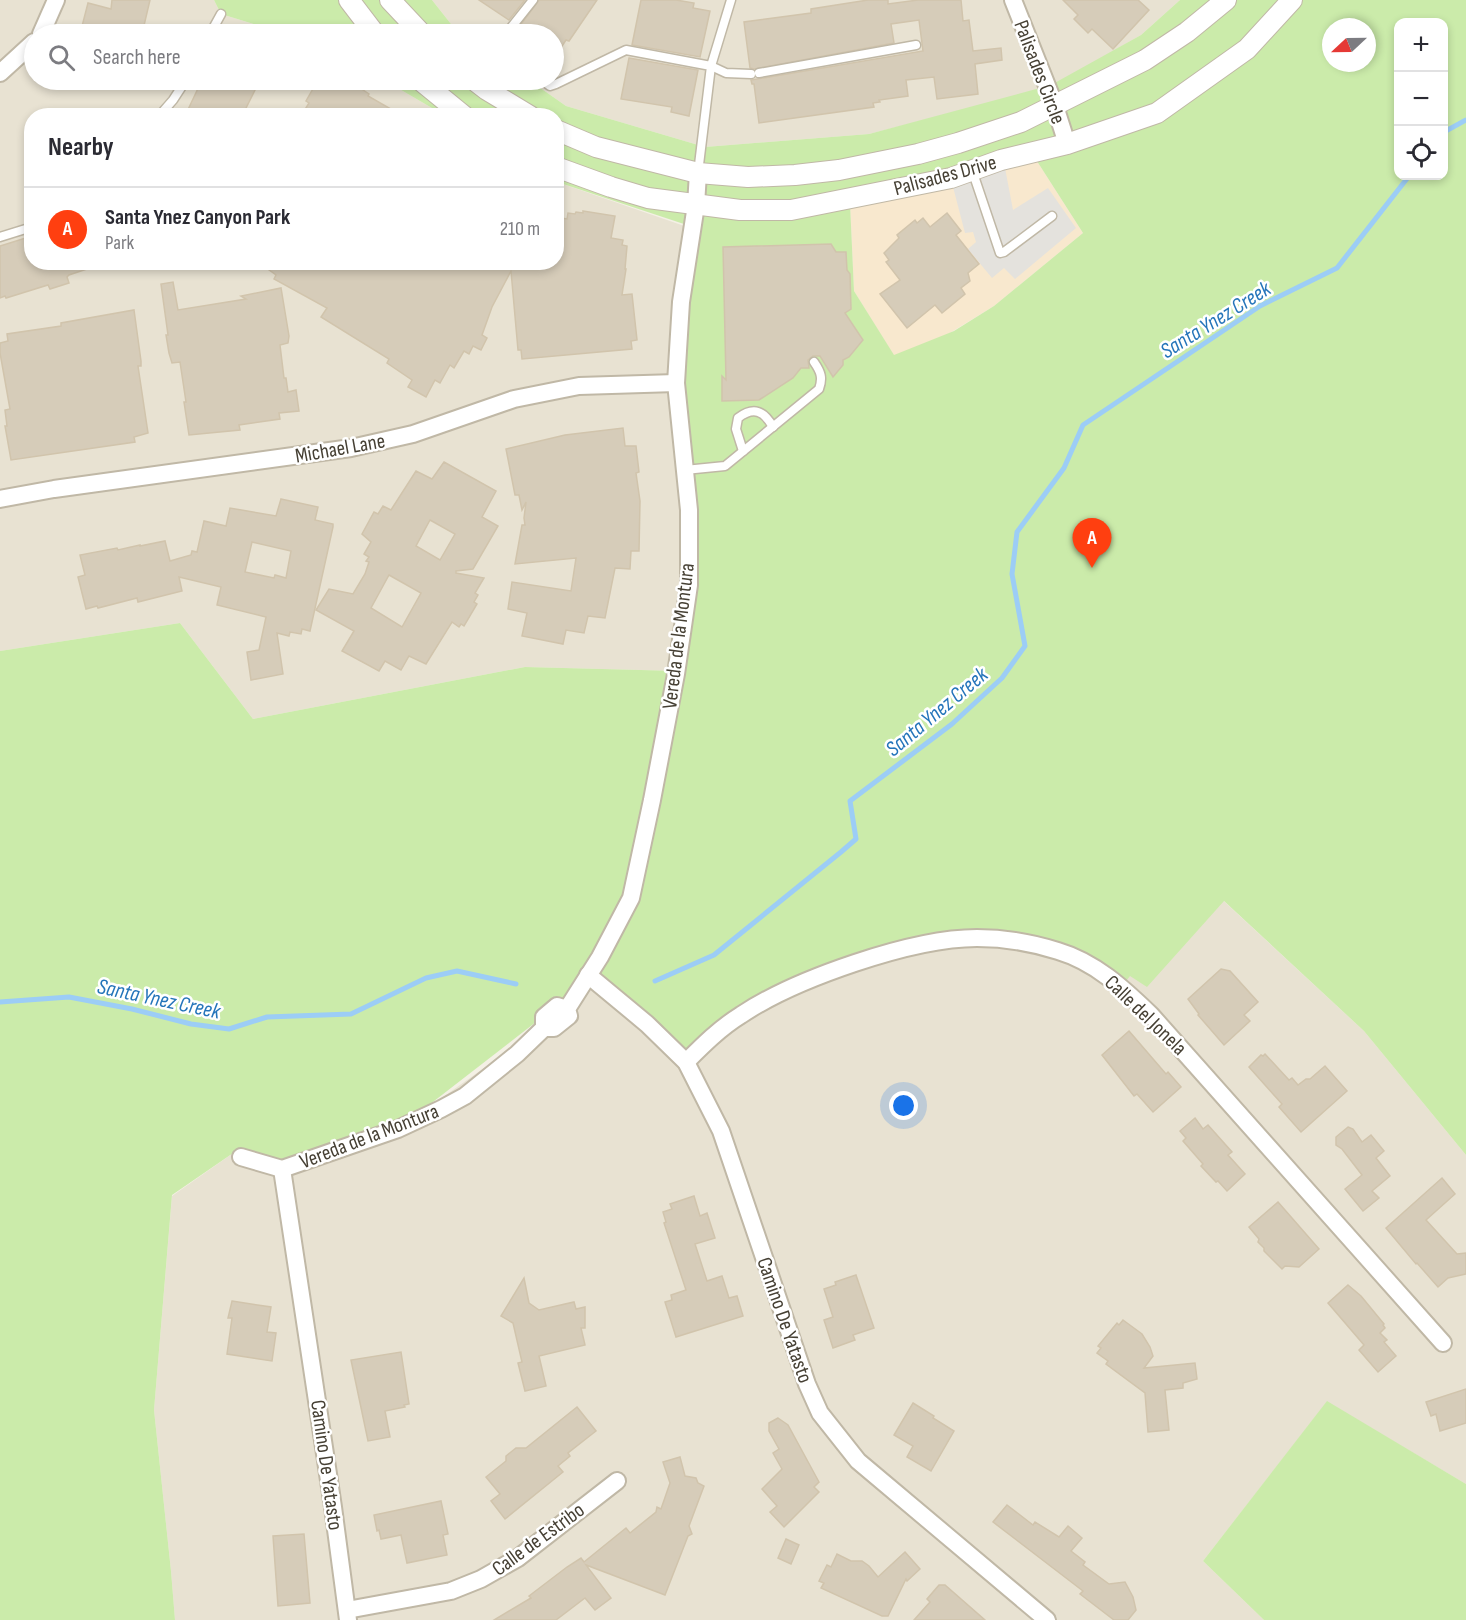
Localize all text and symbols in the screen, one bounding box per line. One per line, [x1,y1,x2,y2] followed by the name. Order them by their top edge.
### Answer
[1008,17,1071,128] street label: Palisades Circle
[1322,18,1376,72] north arrow
[1394,18,1448,180] map controls
[1394,18,1448,72] button: +
[24,24,564,90] search box
[45,41,78,74] icon: search
[93,44,180,71] text: Search here
[1394,72,1448,126] button: −
[1394,126,1448,180] button: locate
[48,132,114,163] text: Nearby
[891,150,999,201] street label: Palisades Drive
[105,204,290,231] text: Santa Ynez Canyon Park
[63,217,72,241] text: A
[500,217,540,241] text: 210 m
[105,231,134,255] text: Park
[1156,275,1277,365] water label: Santa Ynez Creek
[293,428,387,469] street label: Michael Lane
[1072,518,1112,568] pin: A
[657,562,700,710] street label: Vereda de la Montura
[880,661,994,763] water label: Santa Ynez Creek
[1099,970,1192,1061] street label: Calle del Jonela
[95,973,223,1026] water label: Santa Ynez Creek
[889,1091,918,1120] your location
[296,1099,442,1174] street label: Vereda de la Montura
[751,1254,818,1386] street label: Camino De Yatasto
[305,1398,348,1532] street label: Camino De Yatasto
[487,1498,589,1581] street label: Calle de Estribo

